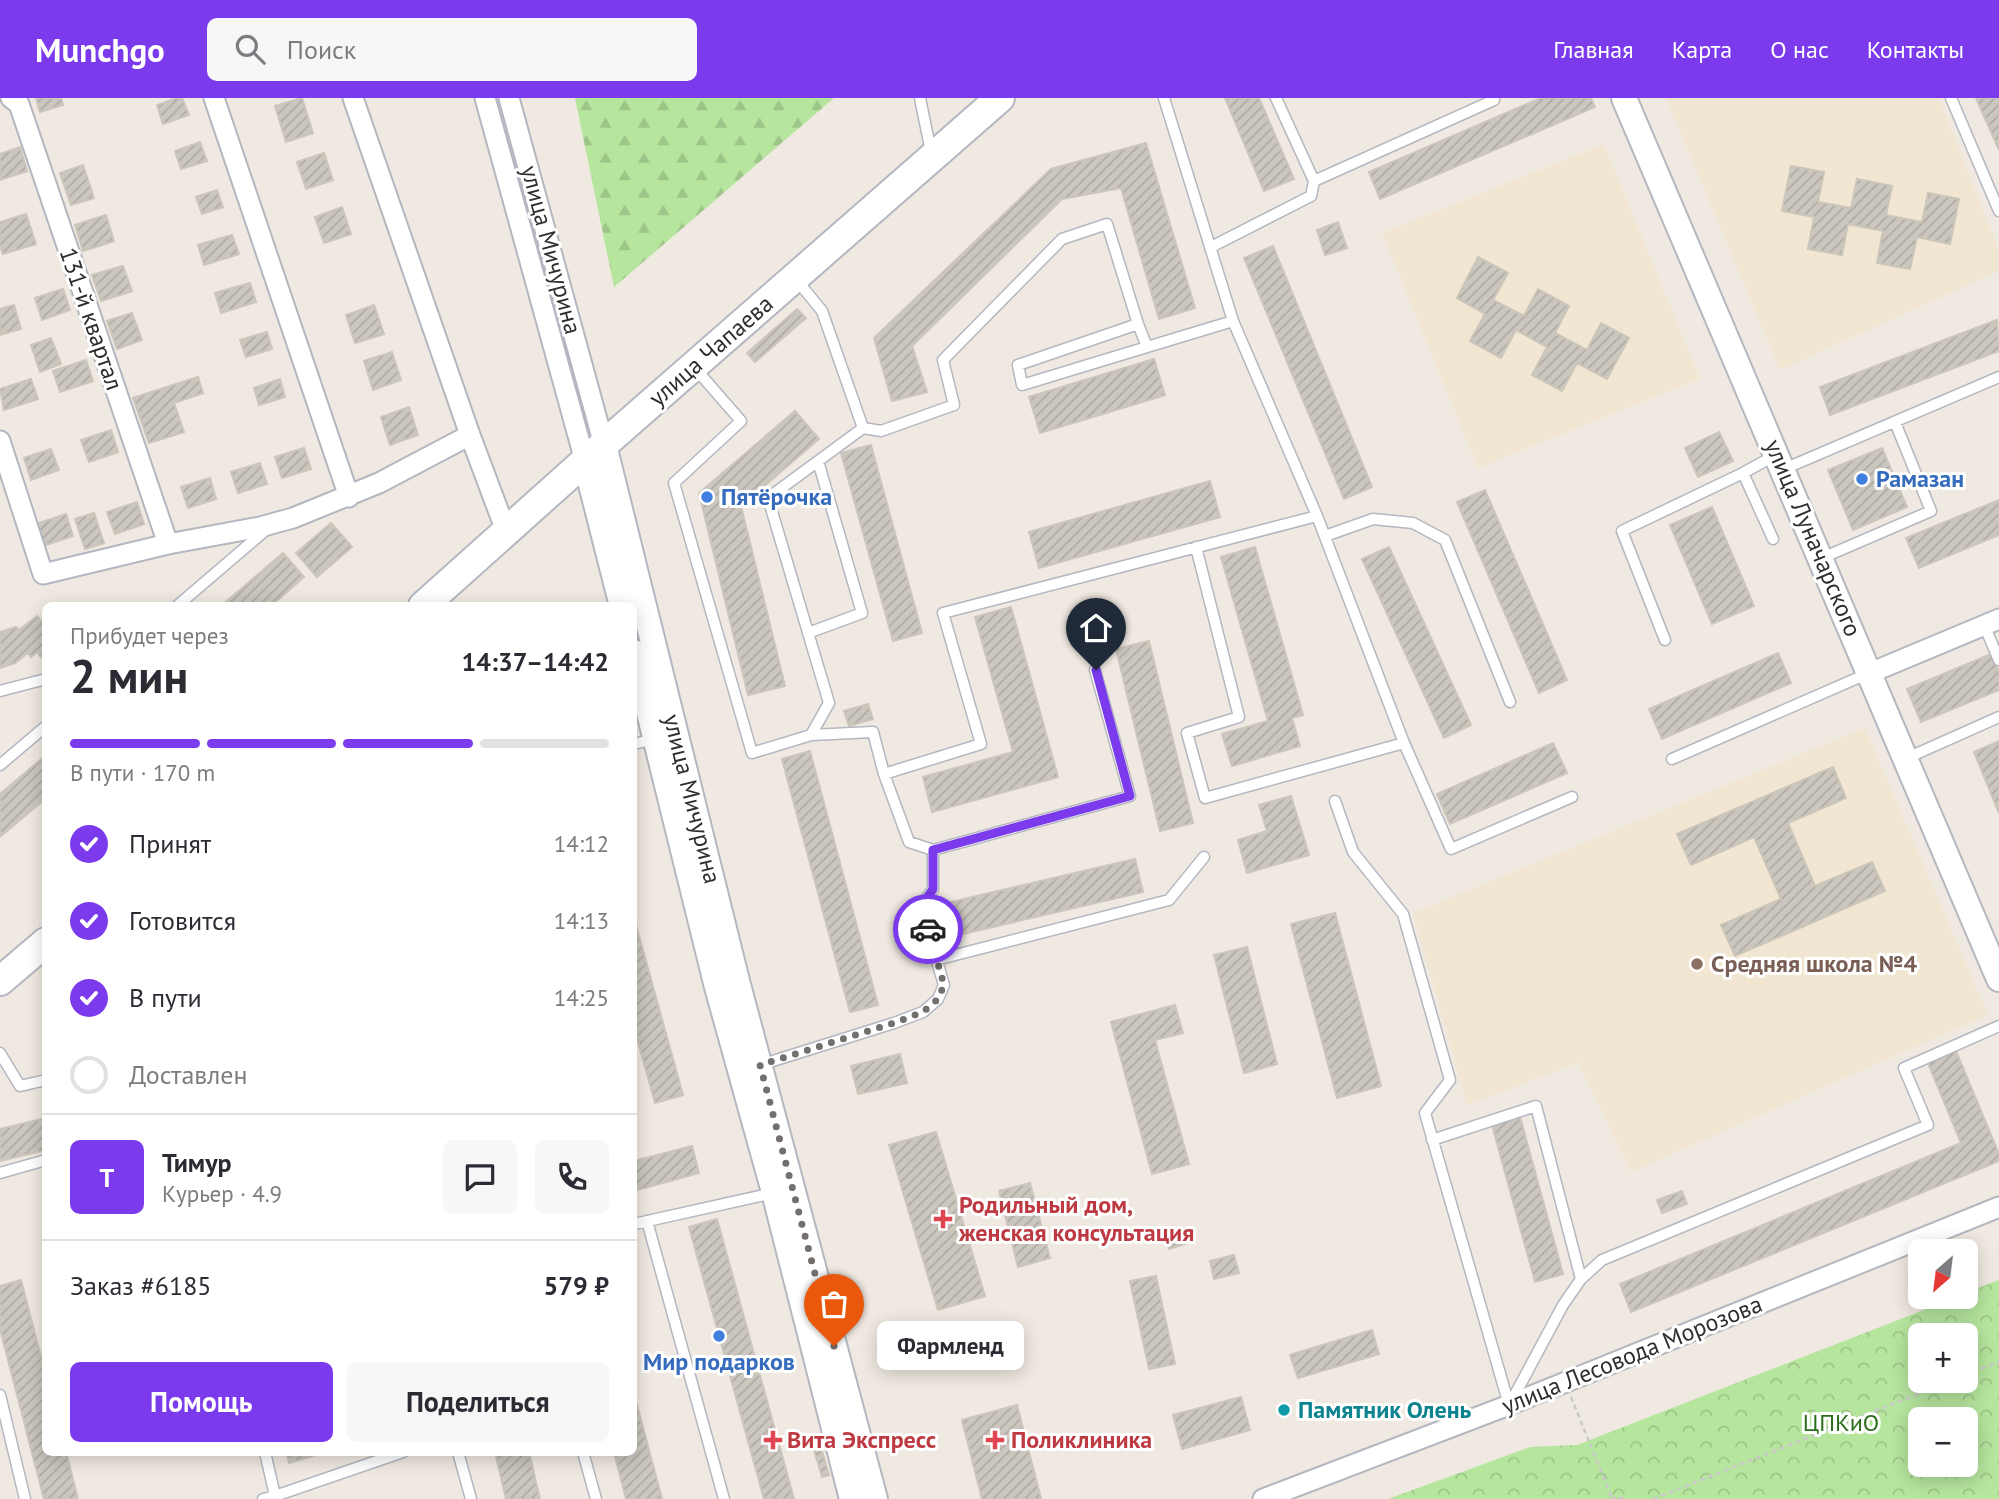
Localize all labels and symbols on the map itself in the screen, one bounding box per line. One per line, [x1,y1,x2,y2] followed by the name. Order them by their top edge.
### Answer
[514,162,589,338] street label: улица Мичурина
[53,243,130,394] street label: 131-й квартал
[642,288,779,413] street label: улица Чапаева
[1758,435,1869,641] street label: улица Луначарского
[1876,463,1964,494] place label: Рамазан
[1854,471,1870,487] marker: Рамазан
[721,481,832,512] place label: Пятёрочка
[699,489,715,505] marker: Пятёрочка
[1066,598,1126,670] pin
[656,711,729,887] street label: улица Мичурина
[893,894,963,964] courier
[1711,948,1917,979] place label: Средняя школа №4
[1689,956,1705,972] marker: Средняя школа №4
[958,1189,1194,1248] place label: Родильный дом, женская консультация
[933,1209,953,1229] marker: Родильный дом, женская консультация
[1908,1239,1978,1309] north arrow
[804,1274,864,1346] pin
[1497,1288,1767,1421] street label: улица Лесовода Морозова
[876,1322,1023,1370] callout: Фармленд
[711,1328,727,1344] marker: Мир подарков
[643,1346,795,1377] place label: Мир подарков
[1298,1394,1472,1425] place label: Памятник Олень
[1276,1402,1292,1418] marker: Памятник Олень
[1803,1407,1879,1438] park label: ЦПКиО
[787,1424,936,1455] place label: Вита Экспресс
[1011,1424,1152,1455] place label: Поликлиника
[985,1430,1005,1450] marker: Поликлиника
[765,1432,781,1448] marker: Вита Экспресс

